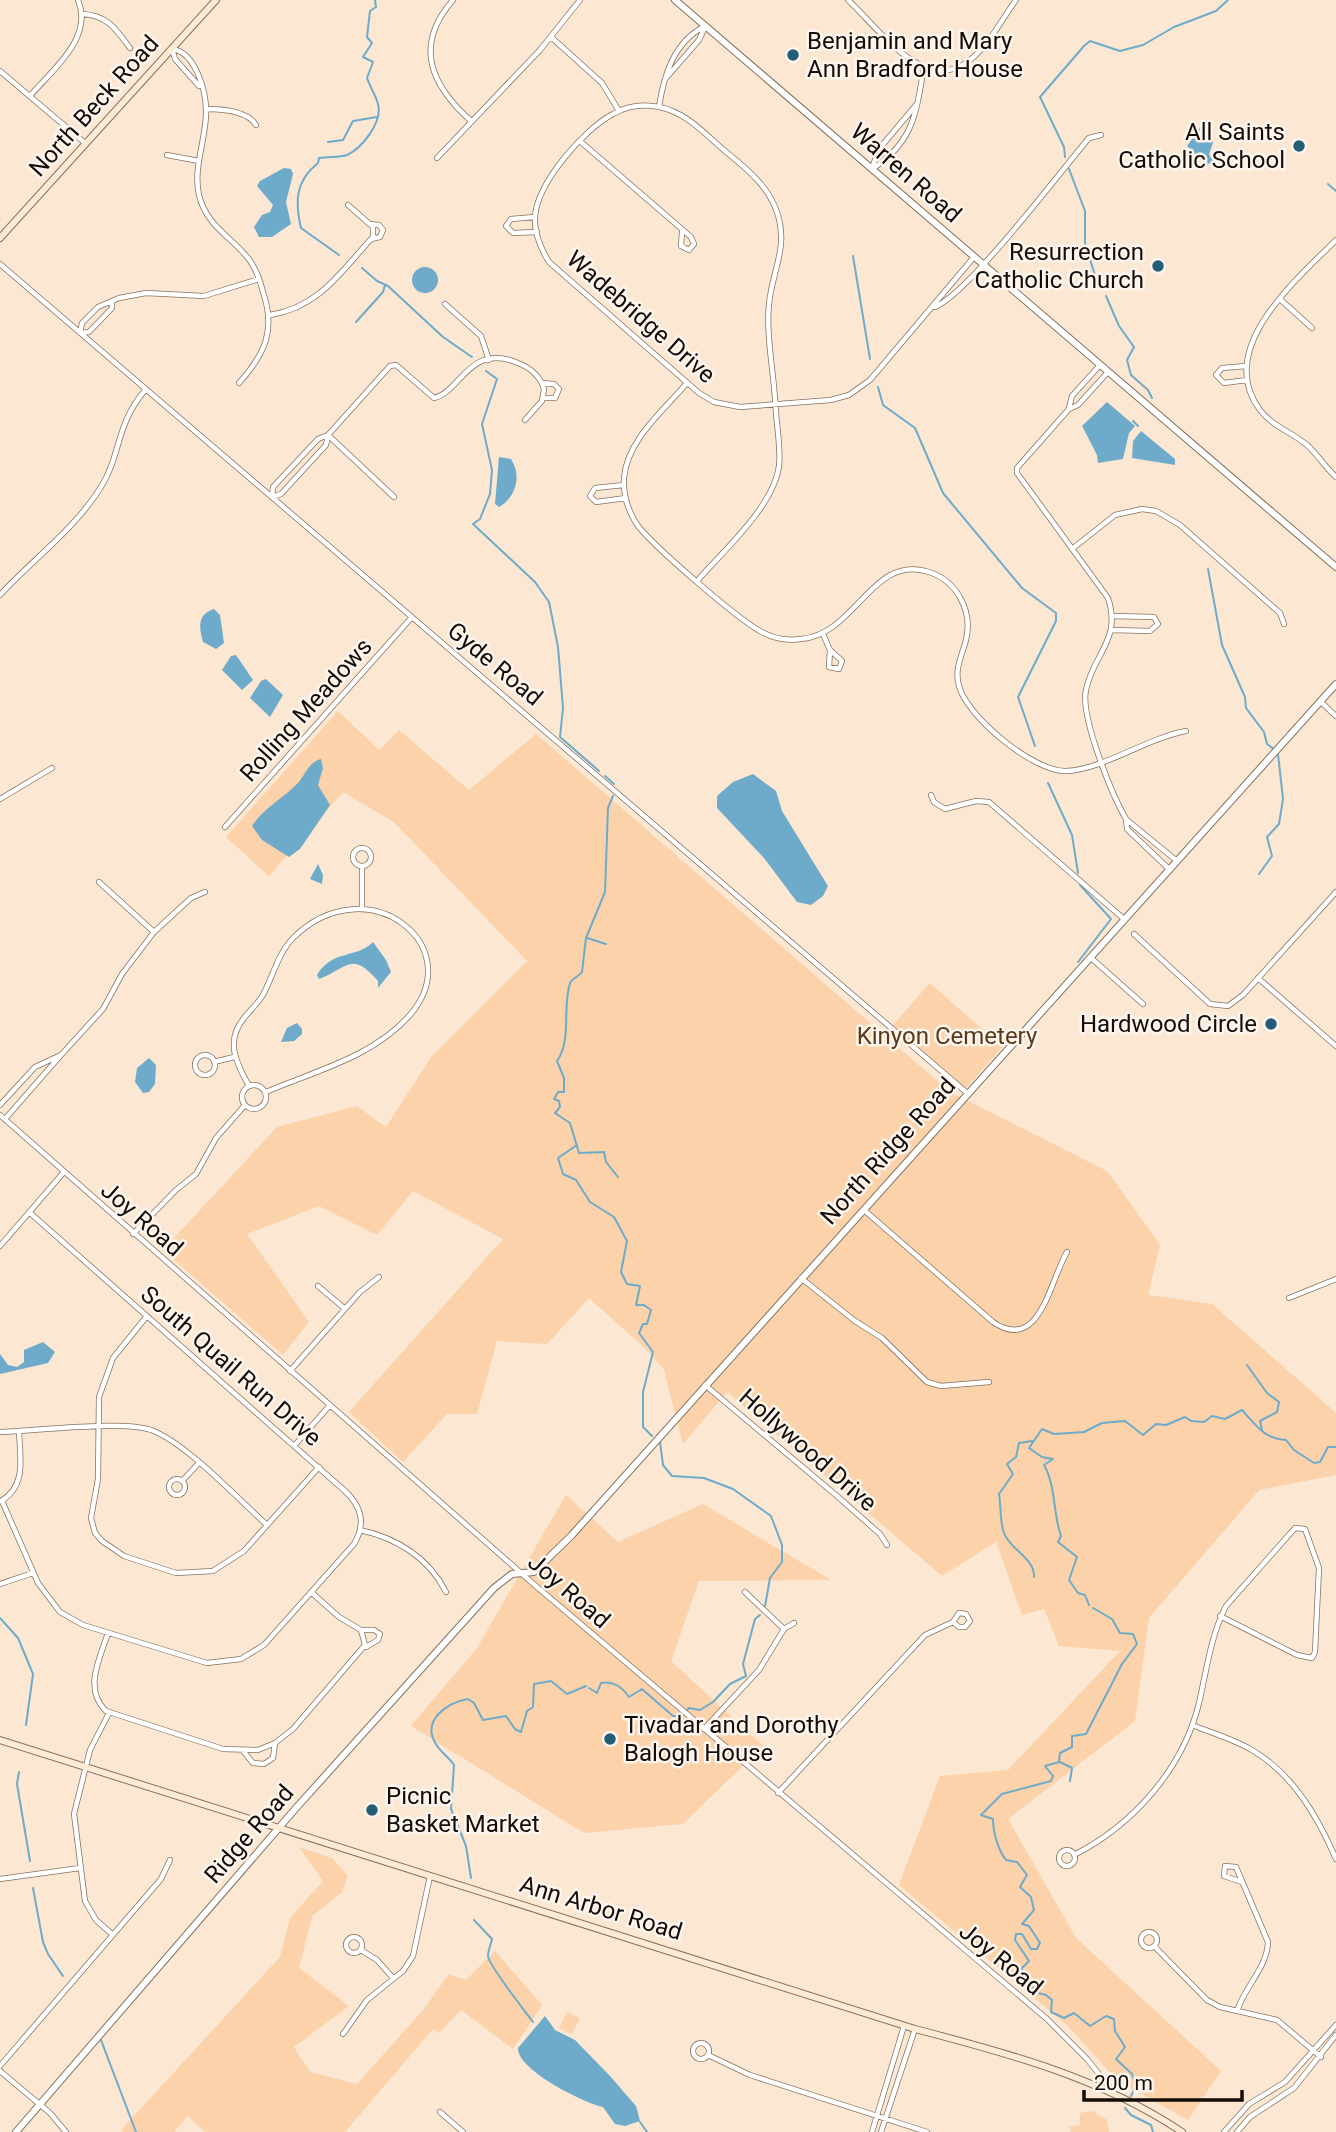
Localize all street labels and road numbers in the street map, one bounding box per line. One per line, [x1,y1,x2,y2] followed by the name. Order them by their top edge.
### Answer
[23,30,165,182] street label: North Beck Road
[845,117,967,229] street label: Warren Road
[561,245,721,389] street label: Wadebridge Drive
[442,616,548,712] street label: Gyde Road
[234,633,378,787] street label: Rolling Meadows
[815,1072,961,1230] street label: North Ridge Road
[95,1176,189,1262] street label: Joy Road
[135,1280,327,1452] street label: South Quail Run Drive
[734,1383,882,1517] street label: Hollywood Drive
[522,1548,616,1634] street label: Joy Road
[199,1779,299,1889] street label: Ridge Road
[516,1870,686,1946] street label: Ann Arbor Road
[954,1917,1048,2001] street label: Joy Road

